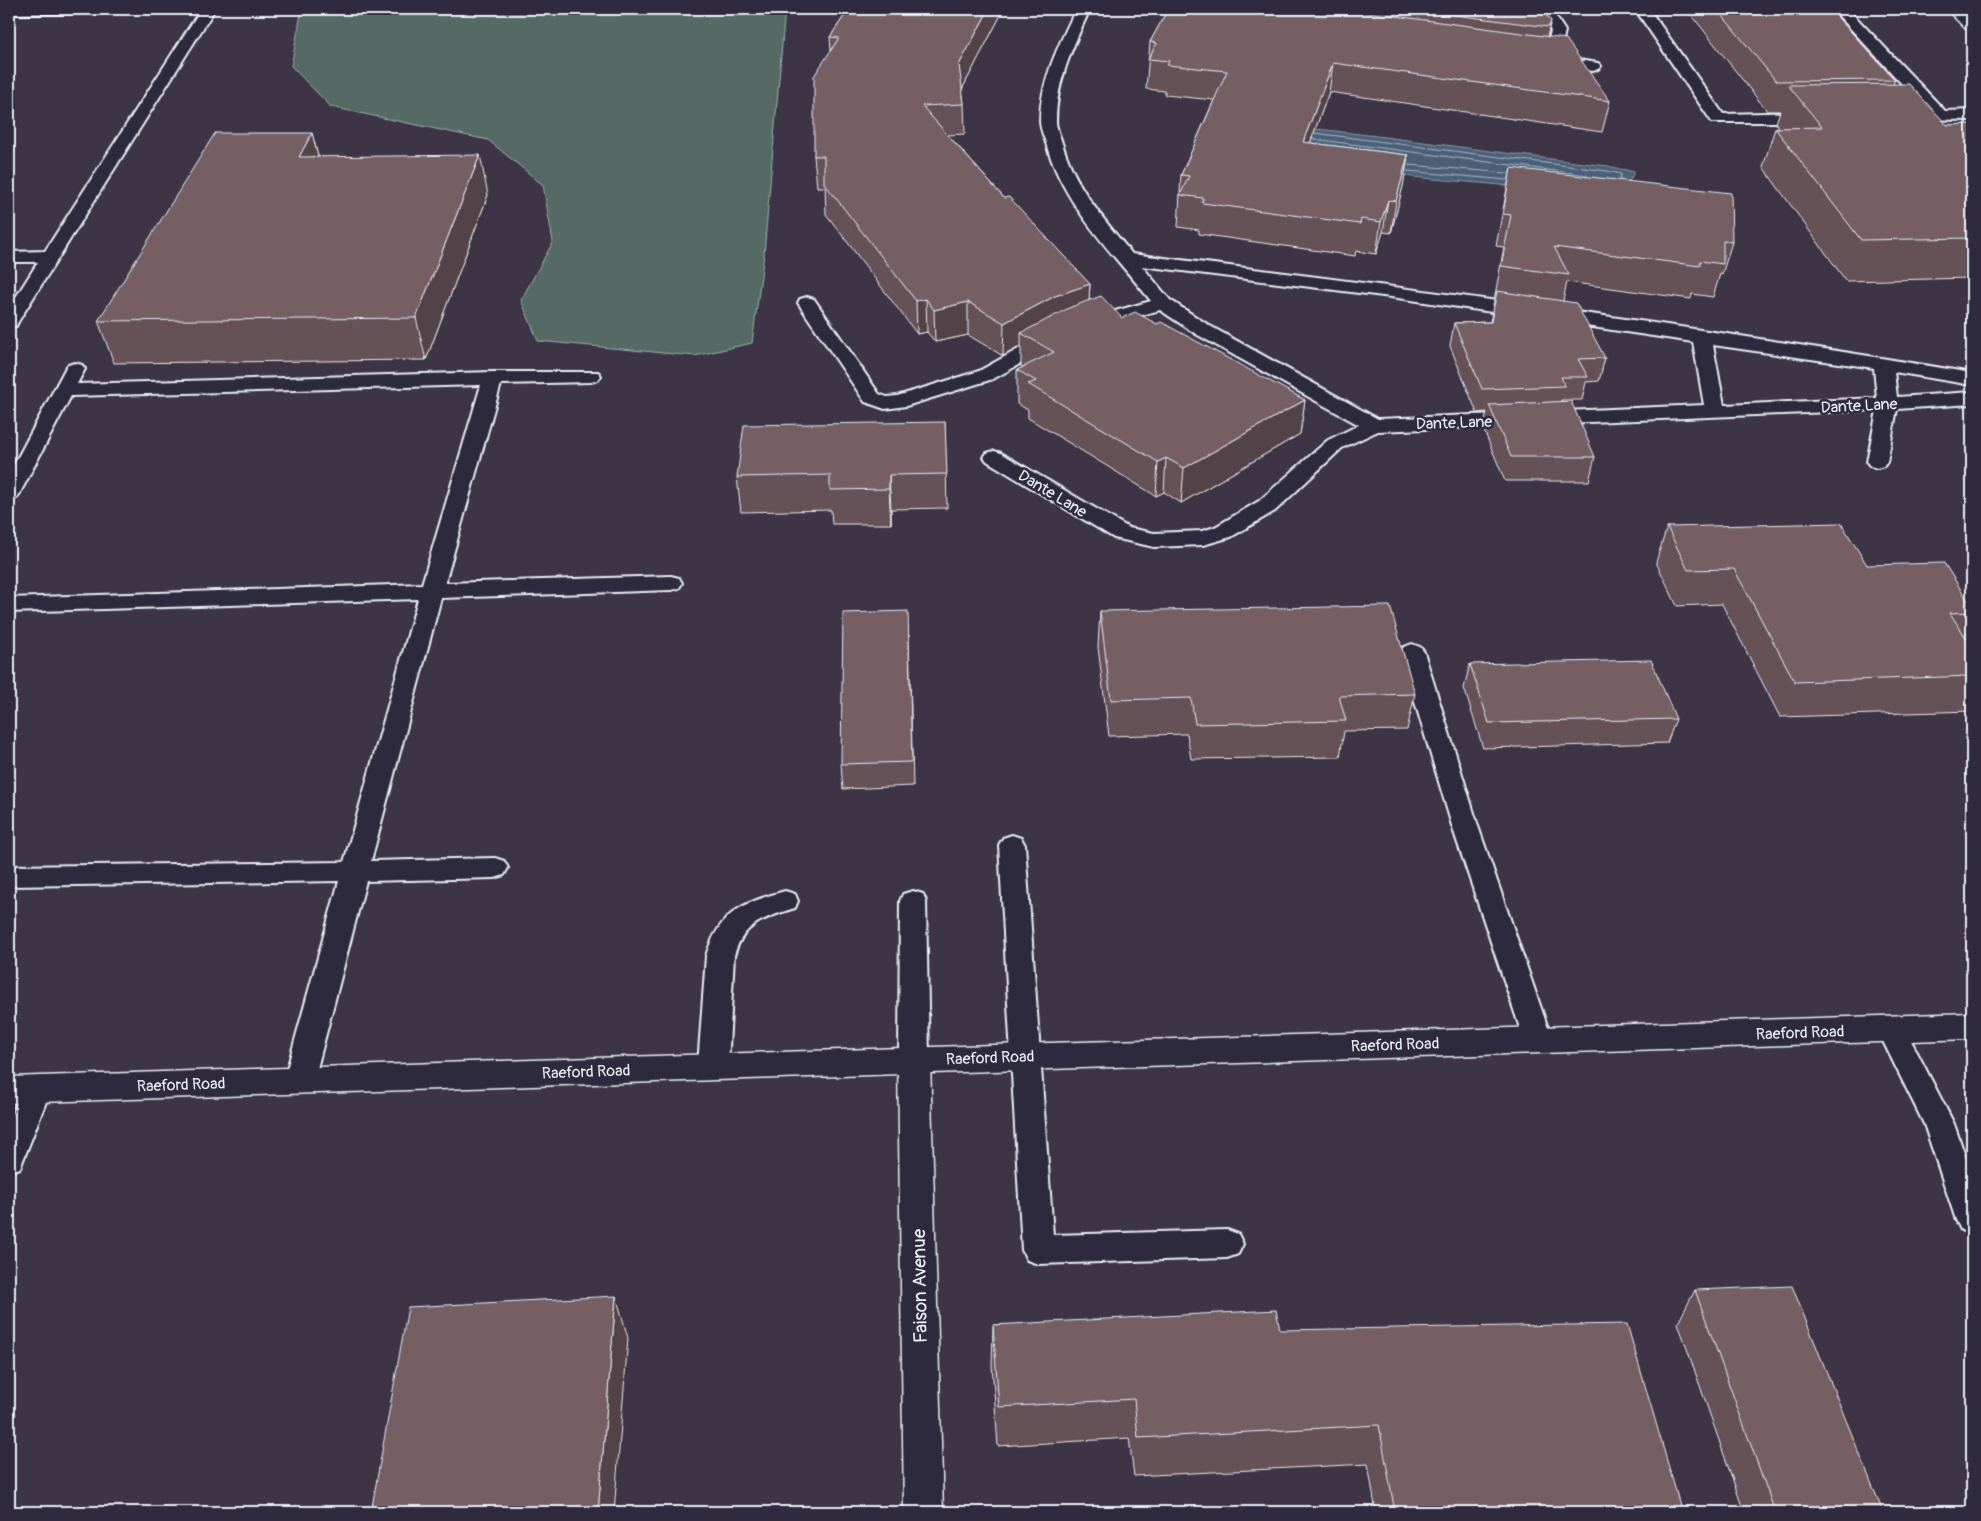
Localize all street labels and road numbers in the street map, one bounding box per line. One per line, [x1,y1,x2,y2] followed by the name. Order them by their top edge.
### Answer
[1820,394,1898,418] street label: Dante Lane
[1415,412,1493,434] street label: Dante Lane
[1014,466,1091,522] street label: Dante Lane
[1755,1021,1845,1045] street label: Raeford Road
[1350,1033,1440,1057] street label: Raeford Road
[945,1046,1035,1070] street label: Raeford Road
[541,1060,631,1084] street label: Raeford Road
[136,1073,226,1097] street label: Raeford Road
[907,1228,933,1343] street label: Faison Avenue

